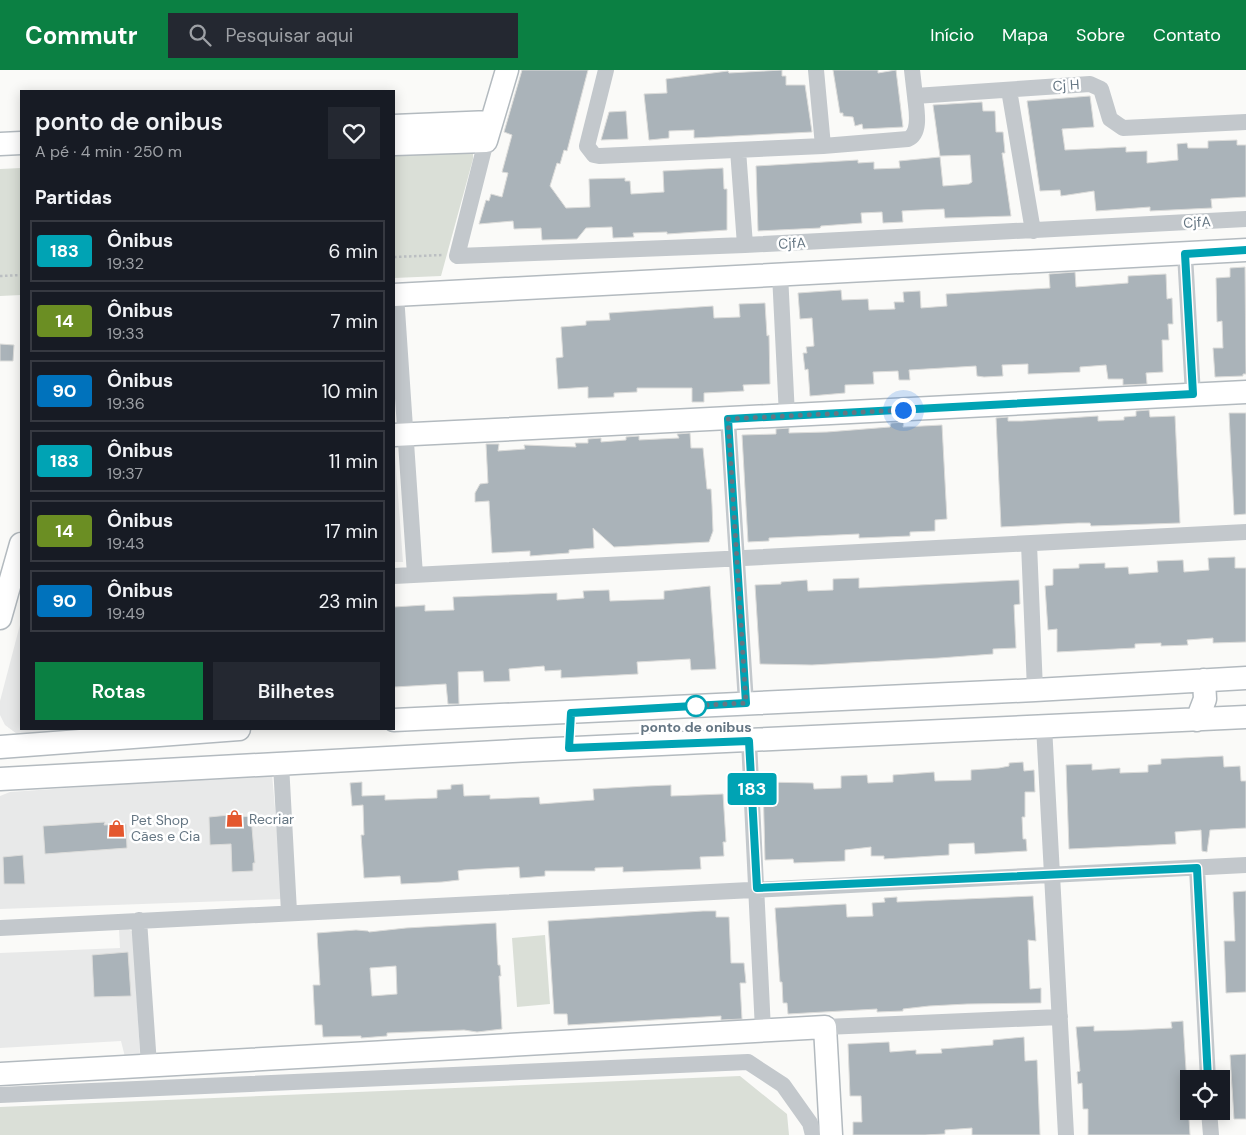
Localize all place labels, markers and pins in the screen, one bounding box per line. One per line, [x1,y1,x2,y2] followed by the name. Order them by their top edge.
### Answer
[685,695,707,717] marker: ponto de onibus
[640,718,752,736] place label: ponto de onibus
[225,809,245,829] shop icon: Recriar
[249,810,294,828] place label: Recriar
[131,811,200,845] place label: Pet Shop Cães e Cia
[107,818,127,838] shop icon: Pet Shop Cães e Cia

